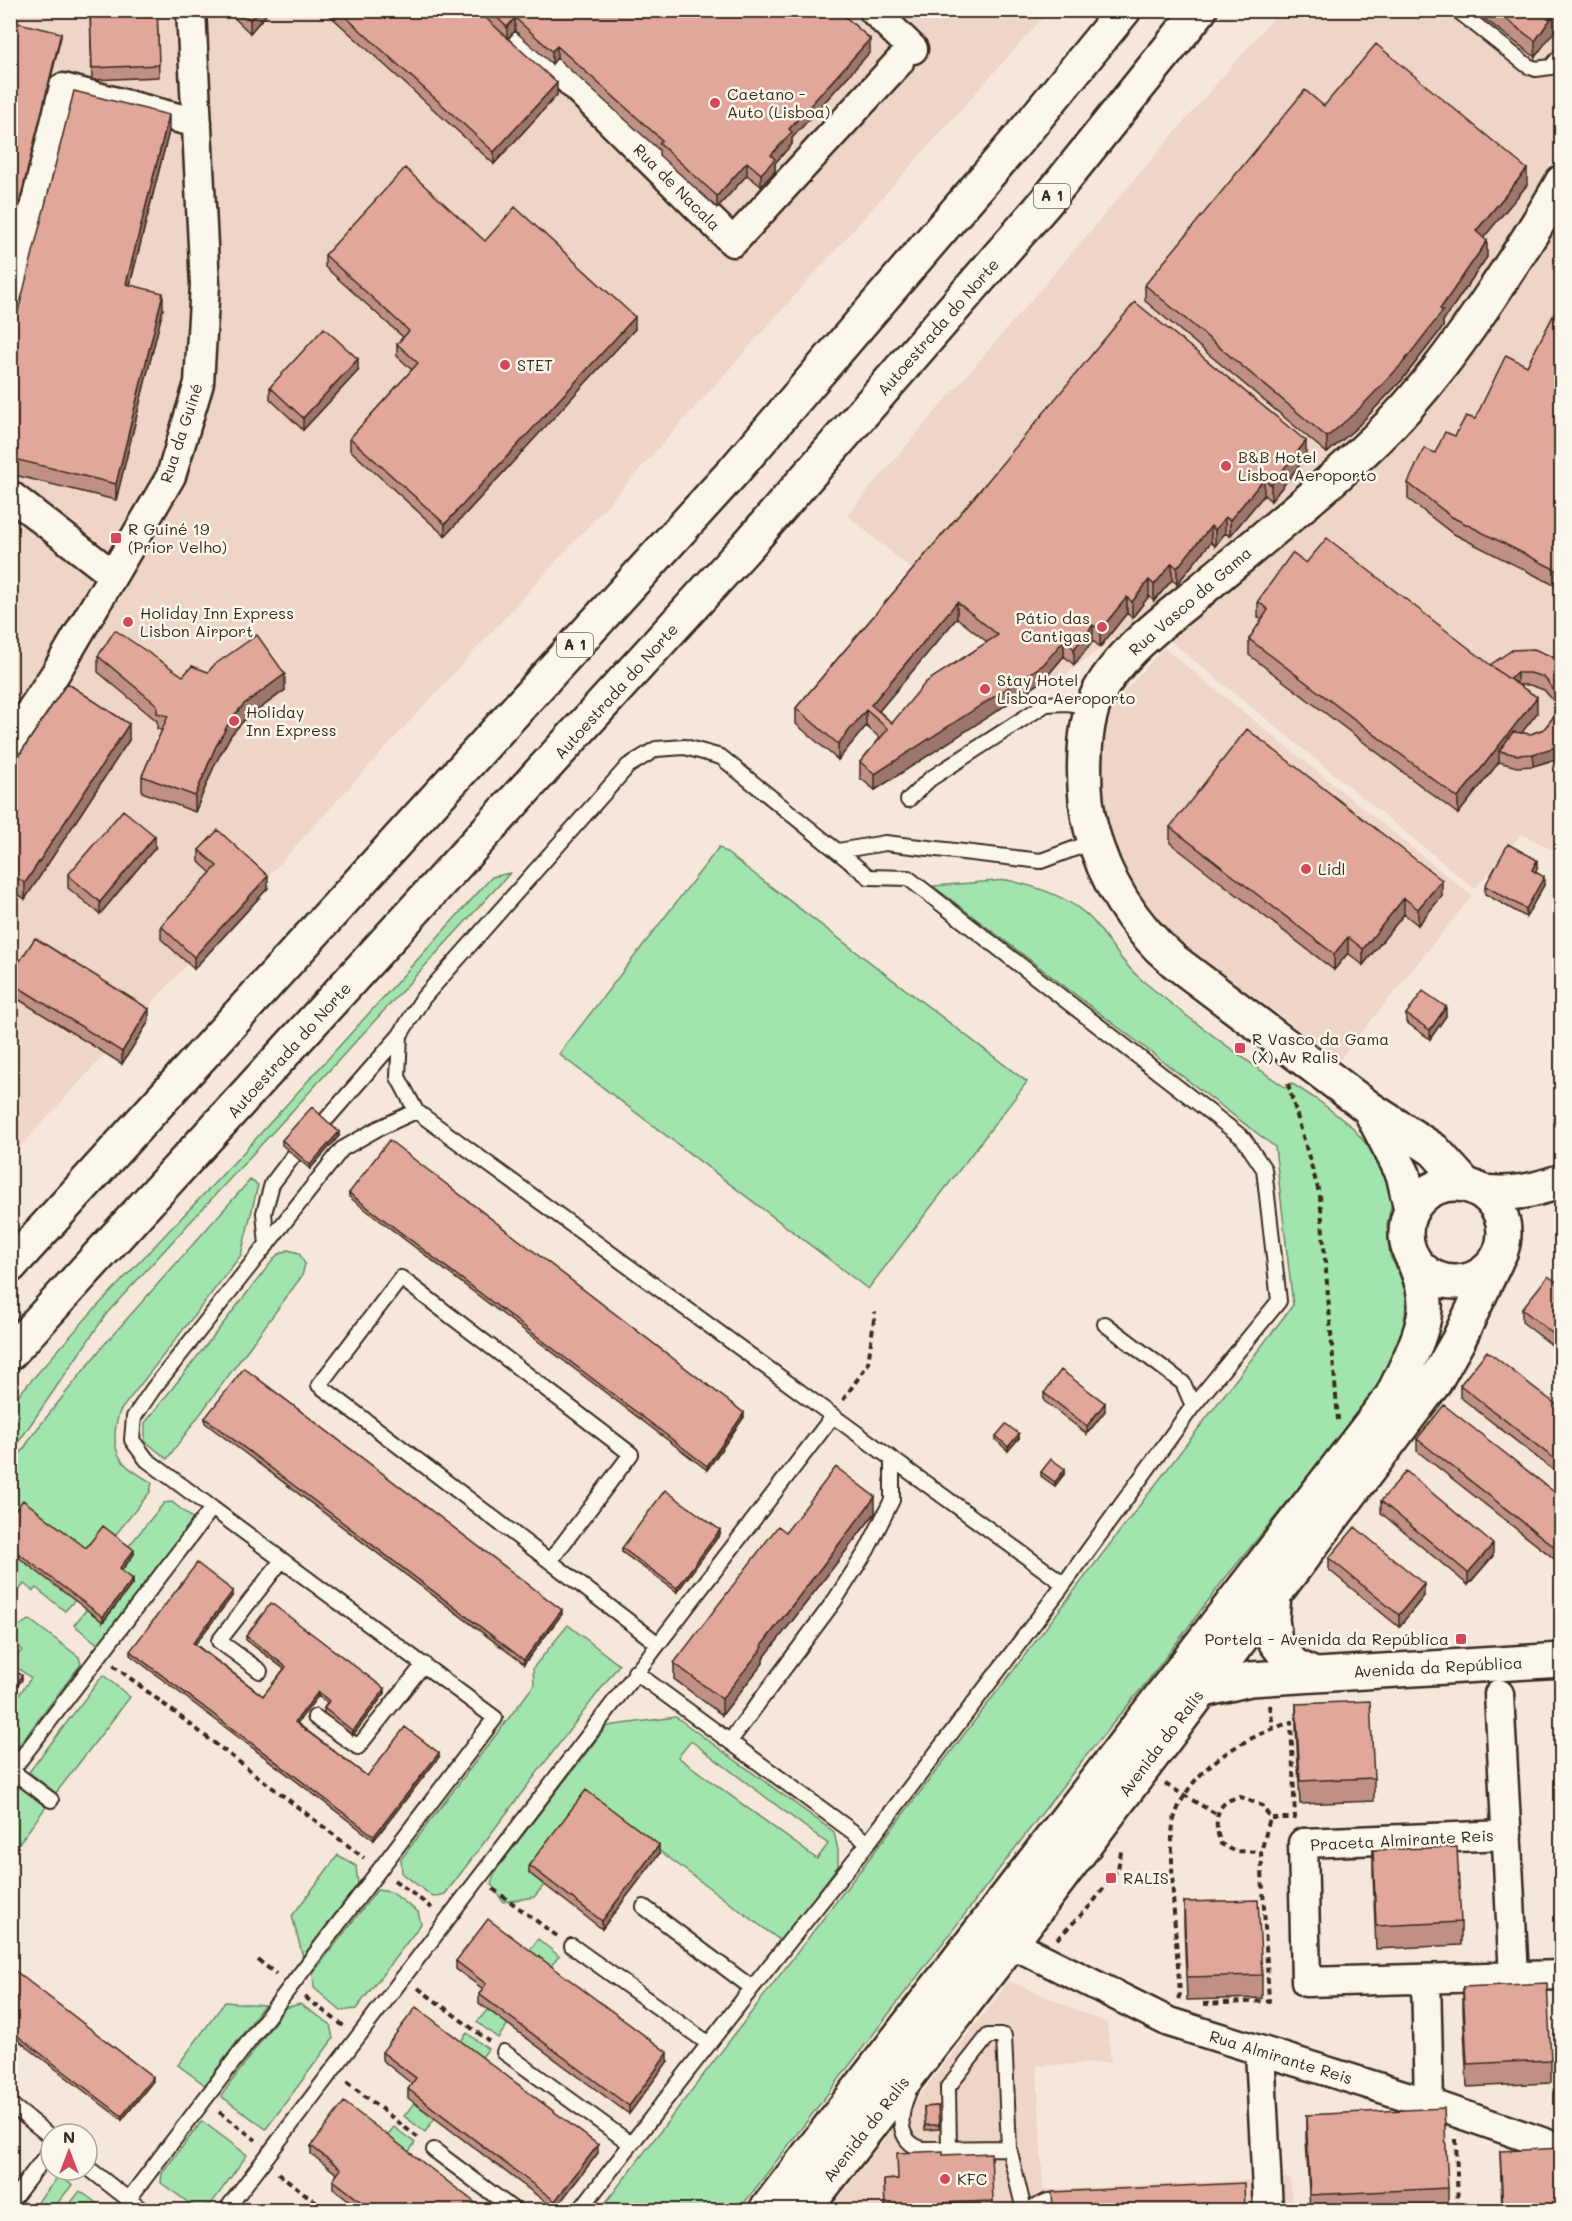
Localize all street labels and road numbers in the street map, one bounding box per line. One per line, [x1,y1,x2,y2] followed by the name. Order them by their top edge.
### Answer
[629,139,725,235] street label: Rua de Nacala
[1034,184,1070,208] road number: A 1
[872,254,1003,400] street label: Autoestrada do Norte
[155,380,207,485] street label: Rua da Guiné
[1124,542,1255,660] street label: Rua Vasco da Gama
[549,618,682,763] street label: Autoestrada do Norte
[557,633,593,657] road number: A 1
[222,977,355,1122] street label: Autoestrada do Norte
[1353,1652,1523,1681] street label: Avenida da República
[1114,1685,1208,1800] street label: Avenida do Ralis
[1310,1824,1494,1855] street label: Praceta Almirante Reis
[1207,2025,1355,2088] street label: Rua Almirante Reis
[818,2072,913,2186] street label: Avenida do Ralis

